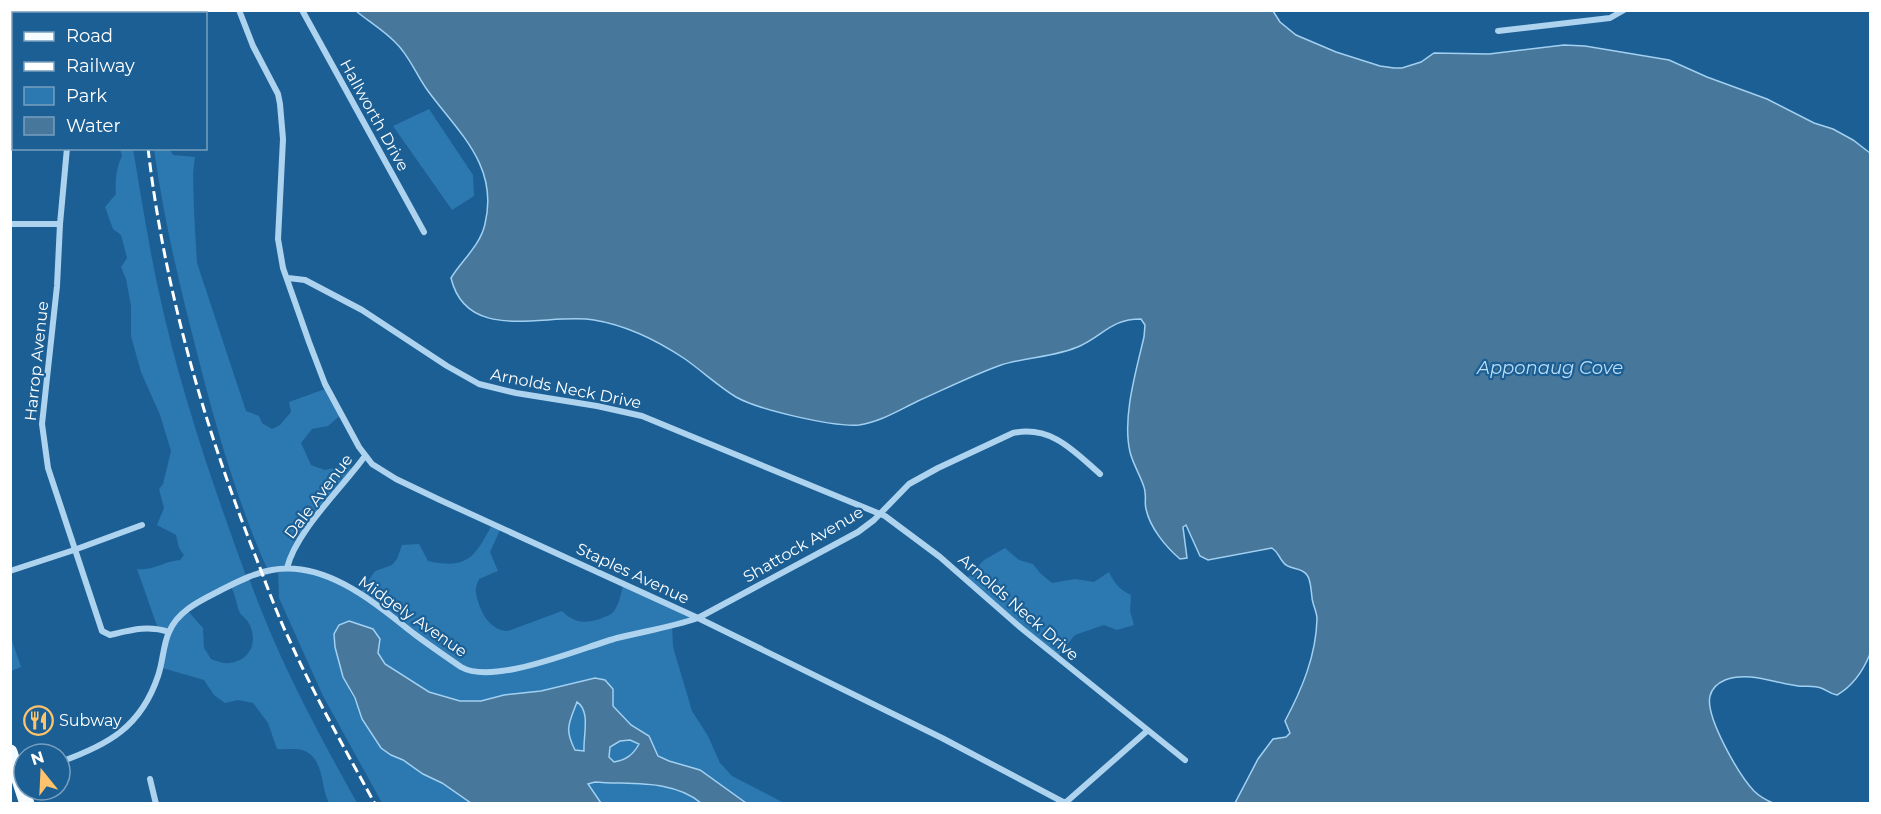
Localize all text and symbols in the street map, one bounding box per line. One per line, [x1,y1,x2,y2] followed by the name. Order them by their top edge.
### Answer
[12,12,207,150] legend
[66,25,113,47] text: Road
[66,55,135,77] text: Railway
[336,56,413,175] street label: Hallworth Drive
[66,85,107,107] text: Park
[66,115,121,137] text: Water
[21,300,52,422] street label: Harrop Avenue
[1476,357,1623,379] water label: Apponaug Cove
[489,365,643,412] street label: Arnolds Neck Drive
[280,450,356,542] street label: Dale Avenue
[740,502,867,587] street label: Shattock Avenue
[573,539,692,608] street label: Staples Avenue
[955,550,1083,665] street label: Arnolds Neck Drive
[355,572,471,661] street label: Midgely Avenue
[22,704,54,736] restaurant icon: Subway
[59,711,122,730] place label: Subway
[12,742,72,802] north arrow
[28,747,47,769] text: N

